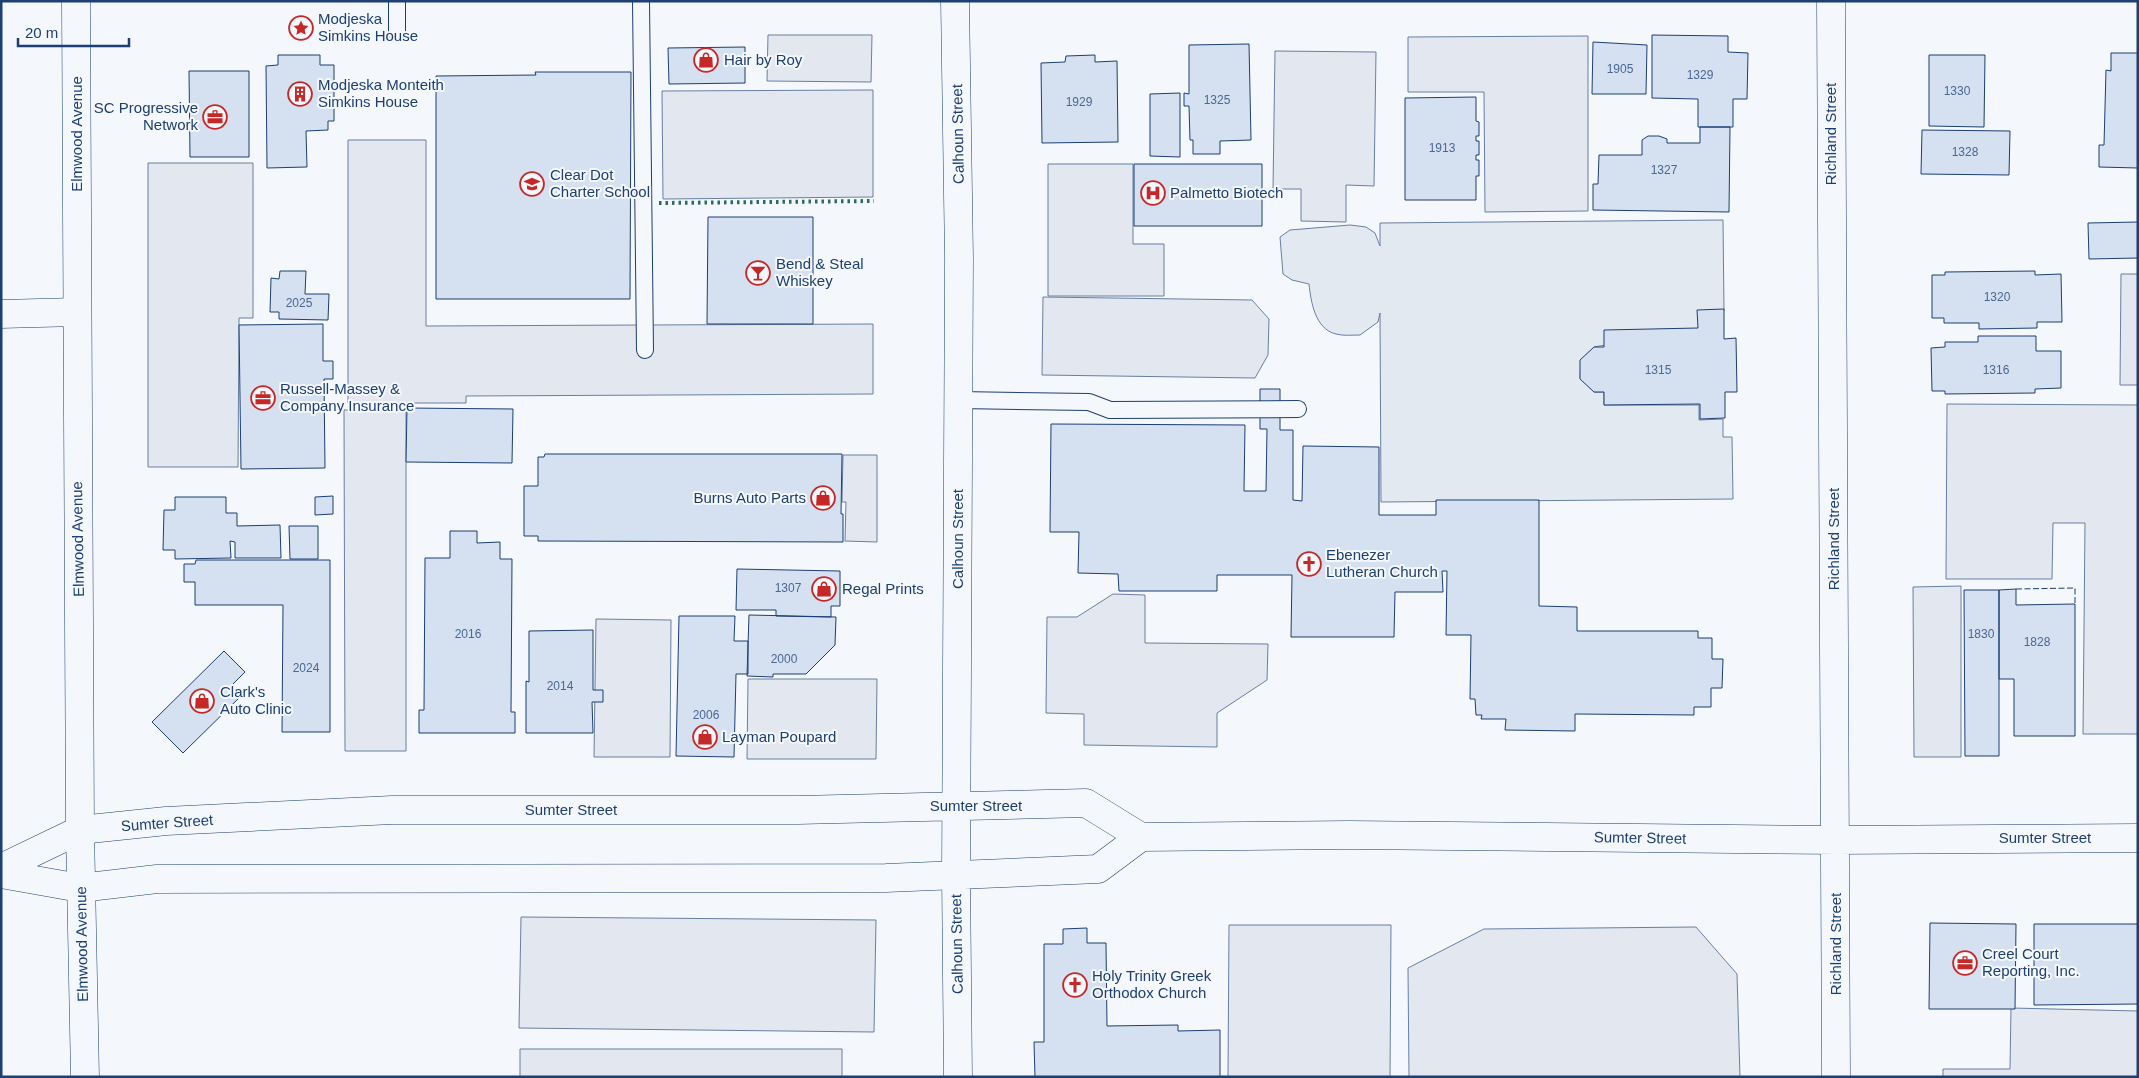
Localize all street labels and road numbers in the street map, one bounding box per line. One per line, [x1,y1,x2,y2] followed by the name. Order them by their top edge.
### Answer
[68,76,85,192] street label: Elmwood Avenue
[1822,82,1839,185] street label: Richland Street
[948,83,967,184] street label: Calhoun Street
[68,481,87,597] street label: Elmwood Avenue
[1825,487,1842,590] street label: Richland Street
[949,488,966,589] street label: Calhoun Street
[930,797,1023,814] street label: Sumter Street
[525,801,618,818] street label: Sumter Street
[120,811,215,834] street label: Sumter Street
[1594,828,1687,847] street label: Sumter Street
[1999,829,2092,846] street label: Sumter Street
[72,886,91,1002] street label: Elmwood Avenue
[1827,892,1844,995] street label: Richland Street
[947,893,966,994] street label: Calhoun Street

